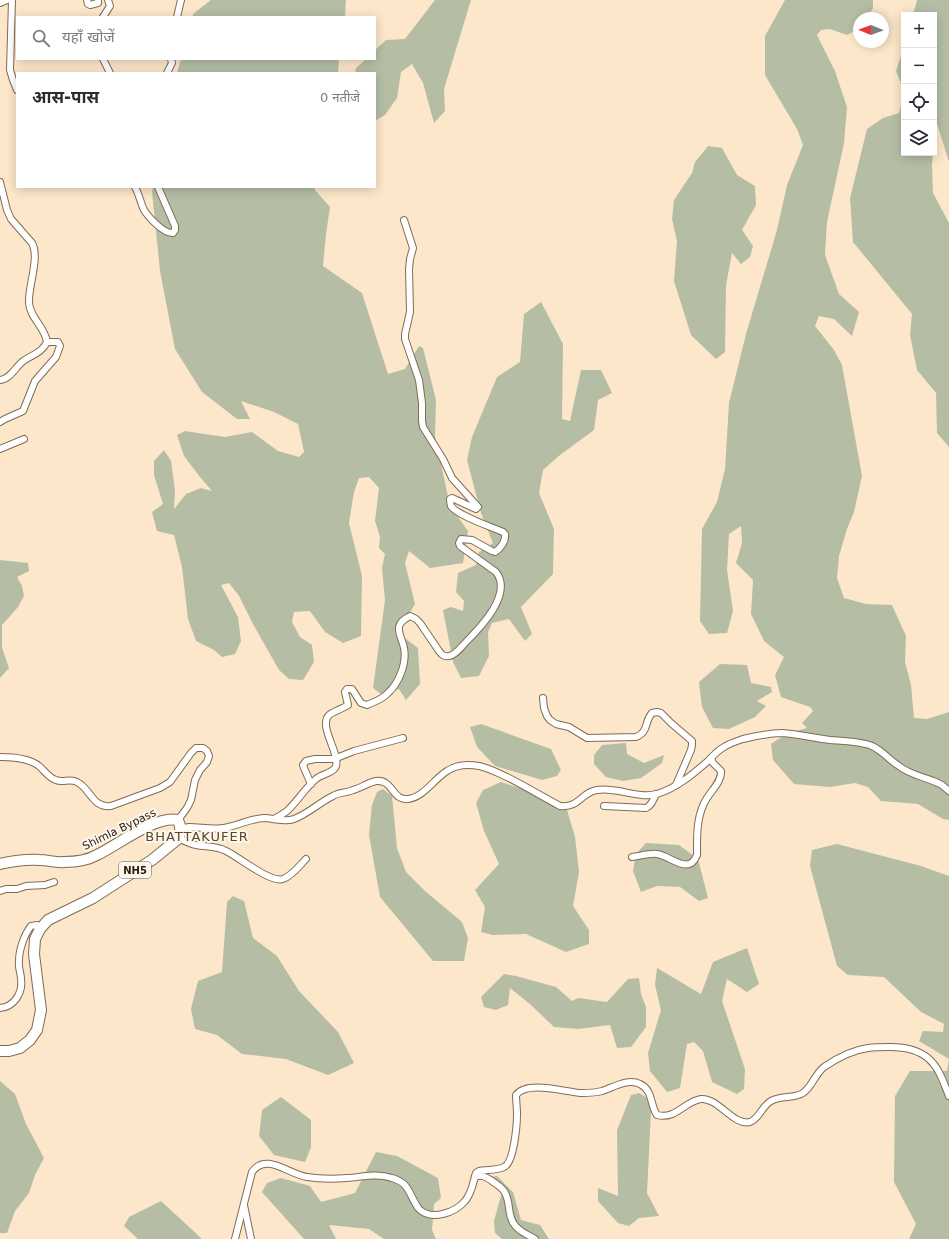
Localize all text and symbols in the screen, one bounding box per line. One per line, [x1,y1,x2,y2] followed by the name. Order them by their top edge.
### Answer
[853,12,889,48] north arrow
[901,12,937,156] map controls
[901,12,937,48] button: +
[16,16,376,60] search box
[30,27,52,49] icon: search
[62,28,115,46] text: यहाँ खोजें
[901,48,937,84] button: −
[901,84,937,120] button: locate
[32,87,99,107] text: आस-पास
[320,90,360,105] text: 0 नतीजे
[901,120,937,156] button: layers
[80,806,158,853] street label: Shimla Bypass
[145,829,249,844] district label: BHATTAKUFER
[119,862,151,878] road number: NH5

